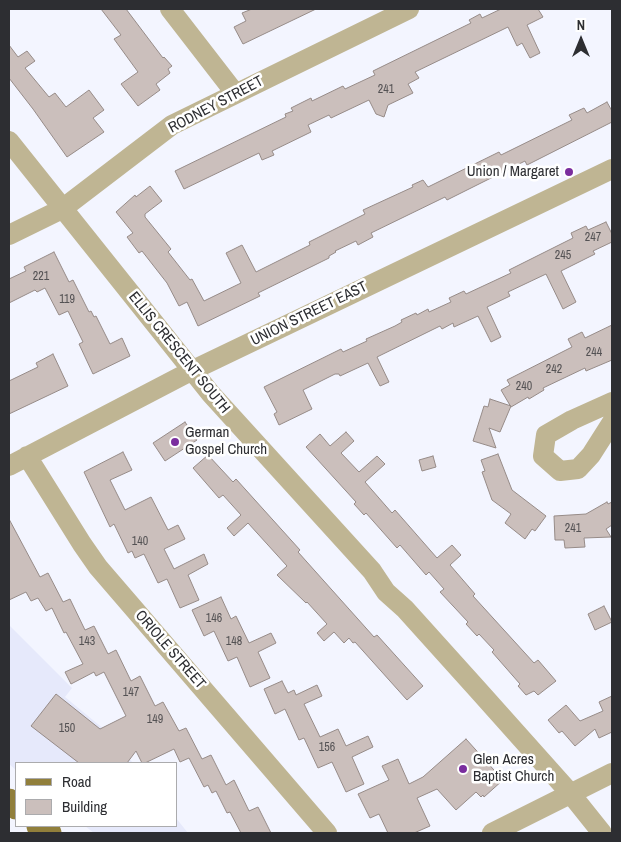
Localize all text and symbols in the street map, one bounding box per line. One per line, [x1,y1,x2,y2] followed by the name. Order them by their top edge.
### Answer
[556,15,606,65] north arrow
[577,16,585,34] text: N
[166,73,266,137] street label: RODNEY STREET
[378,83,394,97] house number: 241
[467,163,559,181] place label: Union / Margaret
[563,166,575,178] marker: Union / Margaret
[585,231,601,245] house number: 247
[555,249,571,263] house number: 245
[33,270,49,284] house number: 221
[248,278,370,350] street label: UNION STREET EAST
[124,289,234,417] street label: ELLIS CRESCENT SOUTH
[59,293,75,307] house number: 119
[586,346,602,360] house number: 244
[546,363,562,377] house number: 242
[516,380,532,394] house number: 240
[185,424,267,459] place label: German Gospel Church
[169,436,181,448] marker: German Gospel Church
[565,522,581,536] house number: 241
[132,535,148,549] house number: 140
[131,607,209,693] street label: ORIOLE STREET
[206,612,222,626] house number: 146
[79,635,95,649] house number: 143
[226,635,242,649] house number: 148
[123,686,139,700] house number: 147
[147,713,163,727] house number: 149
[59,722,75,736] house number: 150
[319,741,335,755] house number: 156
[473,751,554,786] place label: Glen Acres Baptist Church
[15,762,178,827] legend
[457,763,469,775] marker: Glen Acres Baptist Church
[62,771,91,792] text: Road
[62,796,107,817] text: Building

